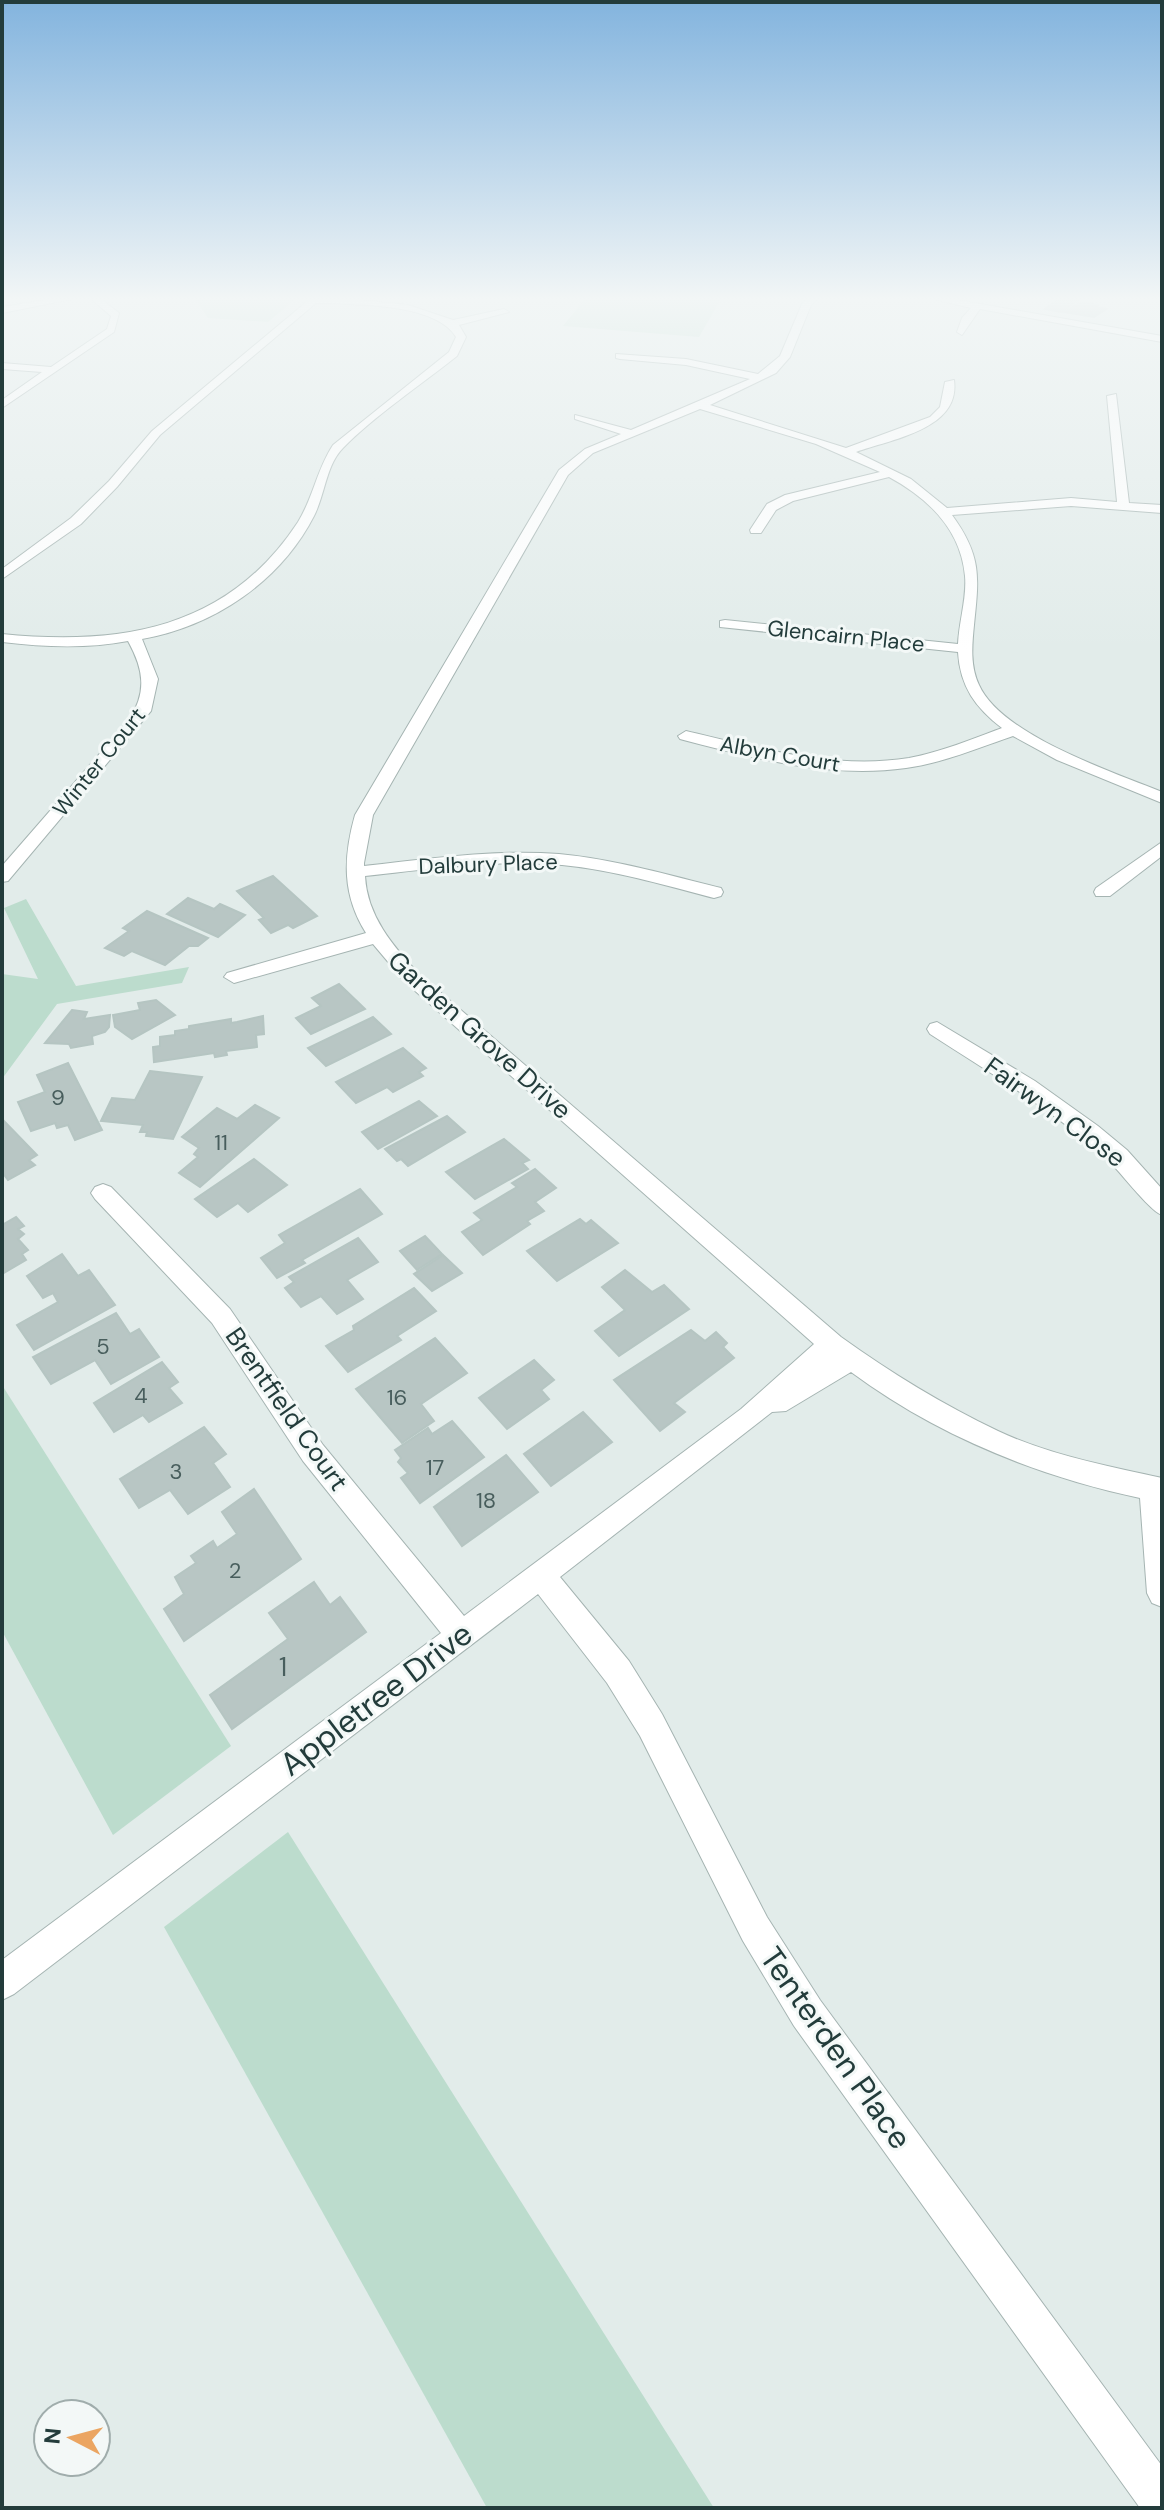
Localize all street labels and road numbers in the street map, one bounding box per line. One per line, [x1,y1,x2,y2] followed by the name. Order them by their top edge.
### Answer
[766,613,926,659] street label: Glencairn Place
[46,702,152,822] street label: Winter Court
[718,729,842,779] street label: Albyn Court
[418,847,558,881] street label: Dalbury Place
[381,943,579,1127] street label: Garden Grove Drive
[978,1049,1132,1175] street label: Fairwyn Close
[218,1321,356,1497] street label: Brentfield Court
[271,1613,481,1785] street label: Appletree Drive
[751,1939,921,2157] street label: Tenterden Place

